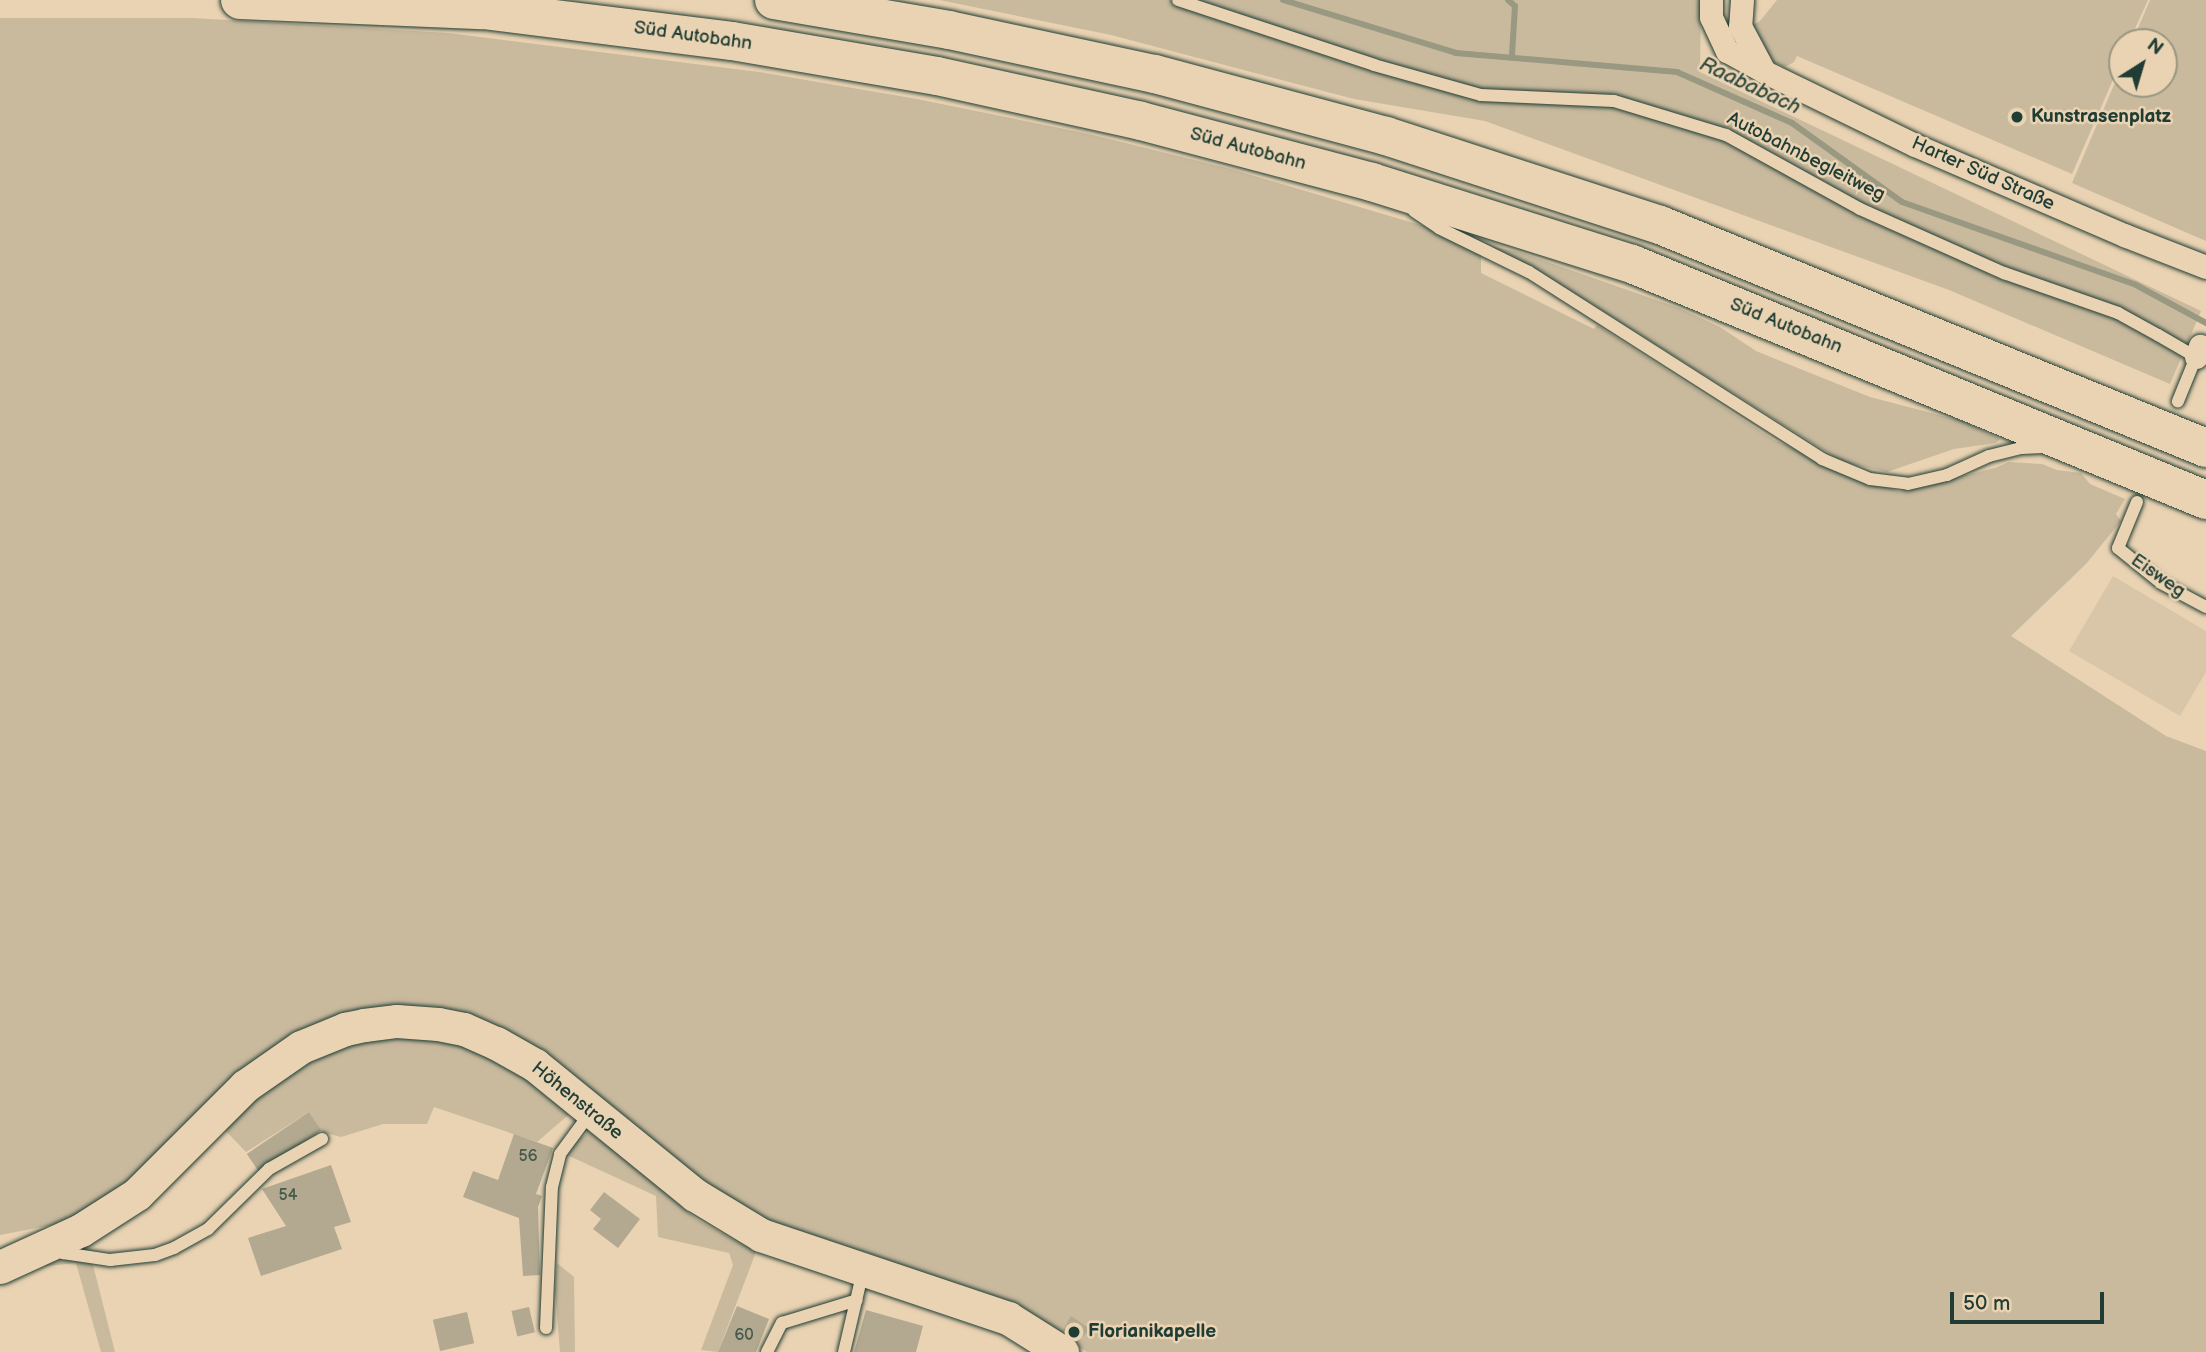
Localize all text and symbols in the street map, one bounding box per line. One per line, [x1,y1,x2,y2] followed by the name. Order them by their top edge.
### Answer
[633,16,753,56] street label: Süd Autobahn
[2108,28,2178,98] north arrow
[2142,34,2167,61] text: N
[1696,52,1804,120] water label: Raababach
[2031,106,2171,128] place label: Kunstrasenplatz
[1723,107,1889,207] street label: Autobahnbegleitweg
[2009,109,2025,125] marker: Kunstrasenplatz
[1188,123,1308,175] street label: Süd Autobahn
[1908,132,2058,216] street label: Harter Süd Straße
[1727,293,1845,359] street label: Süd Autobahn
[2126,549,2190,603] street label: Eisweg
[527,1057,627,1145] street label: Höhenstraße
[519,1147,537,1167] house number: 56
[279,1186,297,1206] house number: 54
[1954,1278,2108,1322] scale bar
[1963,1291,2010,1316] text: 50 m
[1088,1321,1216,1343] place label: Florianikapelle
[1066,1324,1082,1340] marker: Florianikapelle
[734,1326,754,1346] house number: 60

